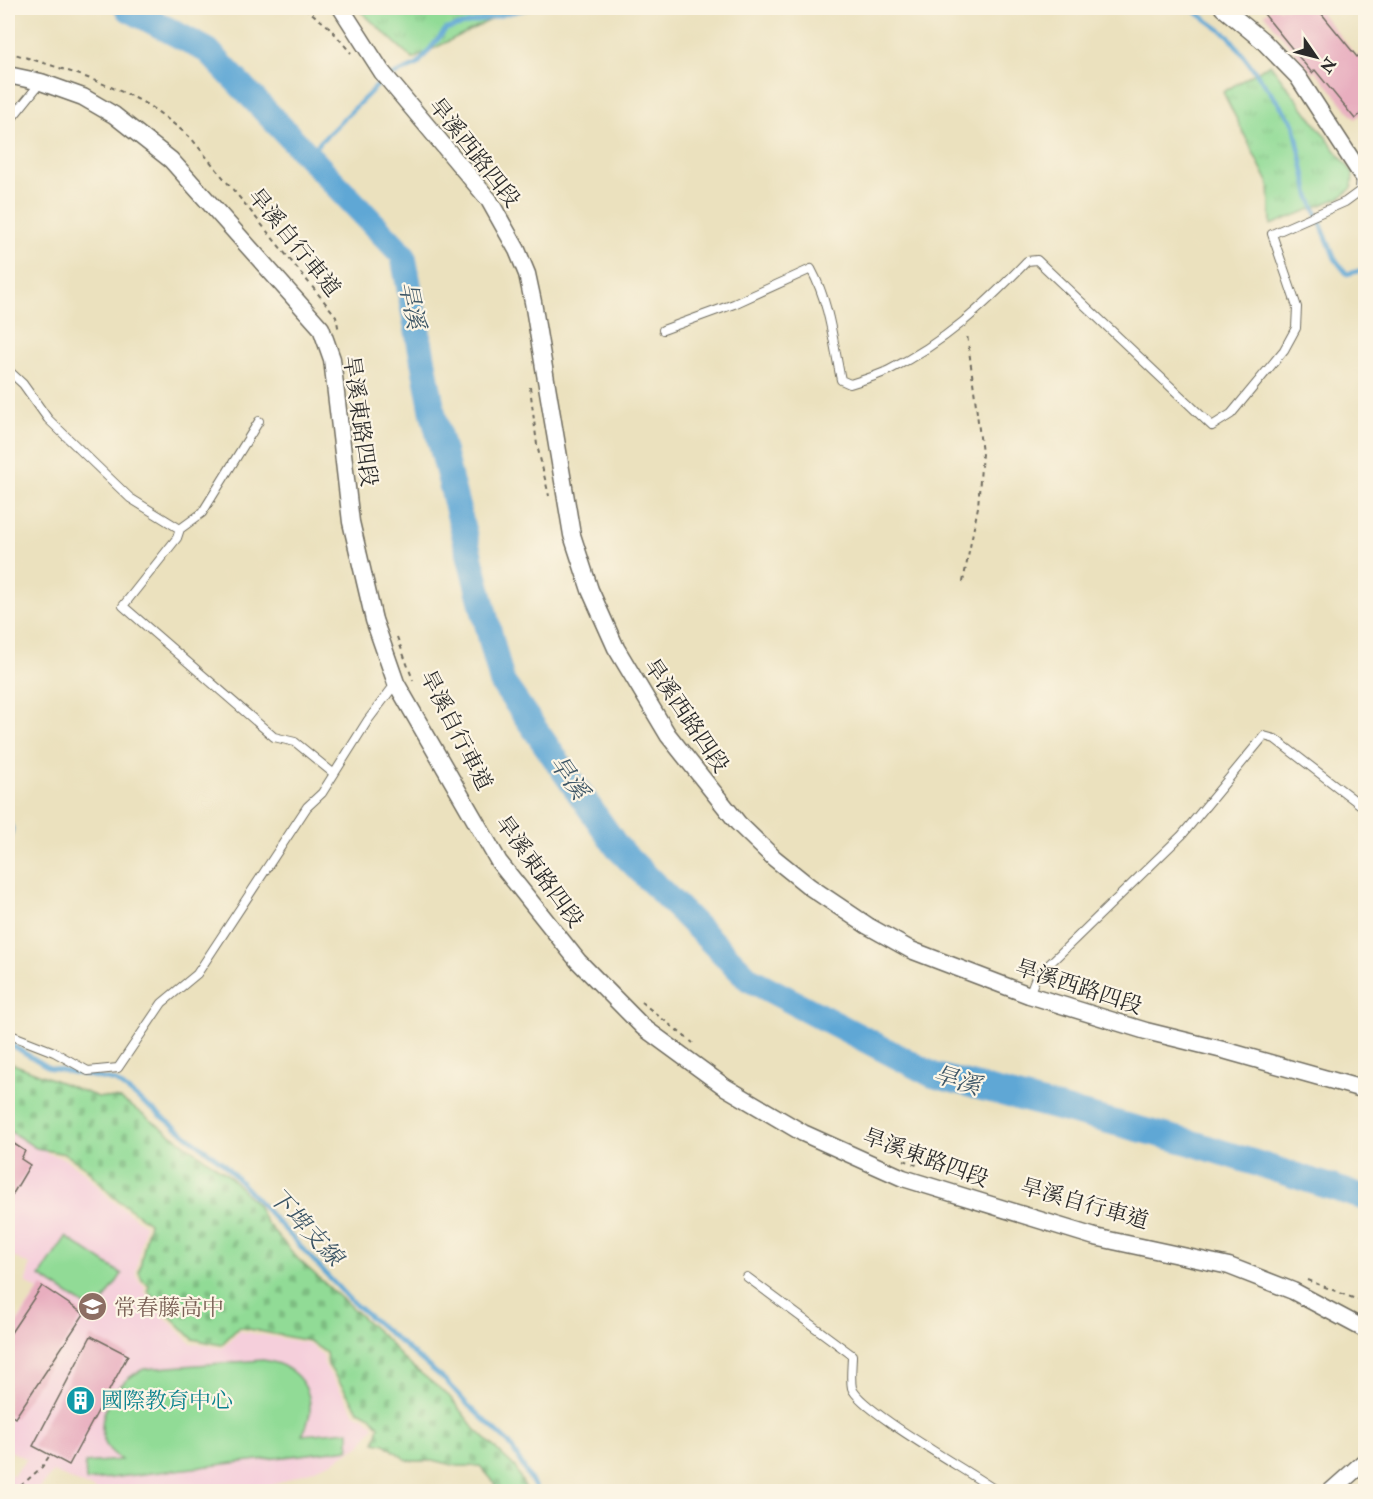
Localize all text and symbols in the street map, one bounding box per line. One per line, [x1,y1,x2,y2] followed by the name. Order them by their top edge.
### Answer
[1286,27,1346,87] north arrow
[1315,53,1340,77] text: N
[423,92,526,213] street label: 旱溪西路四段
[242,183,347,303] street label: 旱溪自行車道
[392,279,432,335] water label: 旱溪
[337,354,383,488] street label: 旱溪東路四段
[638,653,735,778] street label: 旱溪西路四段
[414,665,499,796] street label: 旱溪自行車道
[542,749,597,808] water label: 旱溪
[489,810,589,933] street label: 旱溪東路四段
[1012,953,1146,1021] street label: 旱溪西路四段
[929,1059,987,1103] water label: 旱溪
[859,1122,992,1194] street label: 旱溪東路四段
[1017,1172,1152,1236] street label: 旱溪自行車道
[262,1182,352,1275] water label: 下埤支線
[77,1291,109,1323] school or university icon: 常春藤高中
[114,1294,224,1322] place label: 常春藤高中
[64,1384,96,1416] building icon: 國際教育中心
[101,1387,233,1415] place label: 國際教育中心

